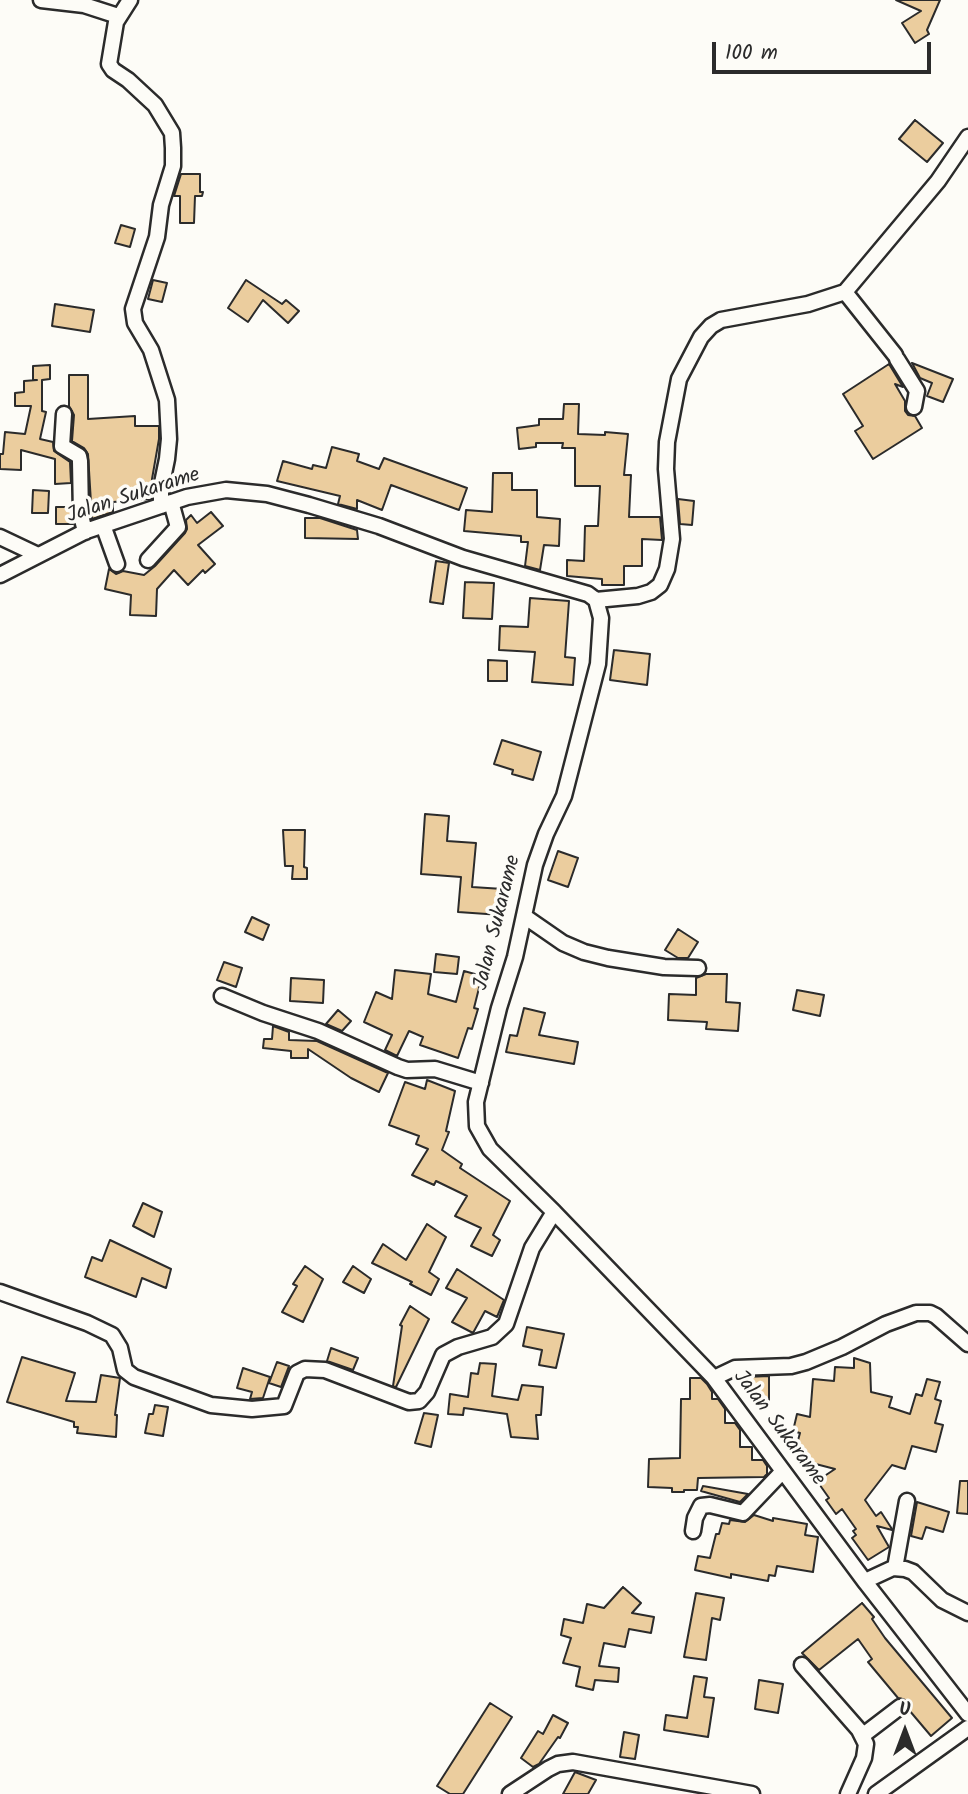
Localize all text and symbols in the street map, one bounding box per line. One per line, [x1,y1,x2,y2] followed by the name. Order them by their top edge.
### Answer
[716,28,935,72] scale bar
[725,37,778,70] text: 100 m
[64,464,204,530] street label: Jalan Sukarame
[470,853,528,993] street label: Jalan Sukarame
[726,1366,830,1492] street label: Jalan Sukarame
[899,1695,911,1725] text: U
[870,1696,940,1766] north arrow

